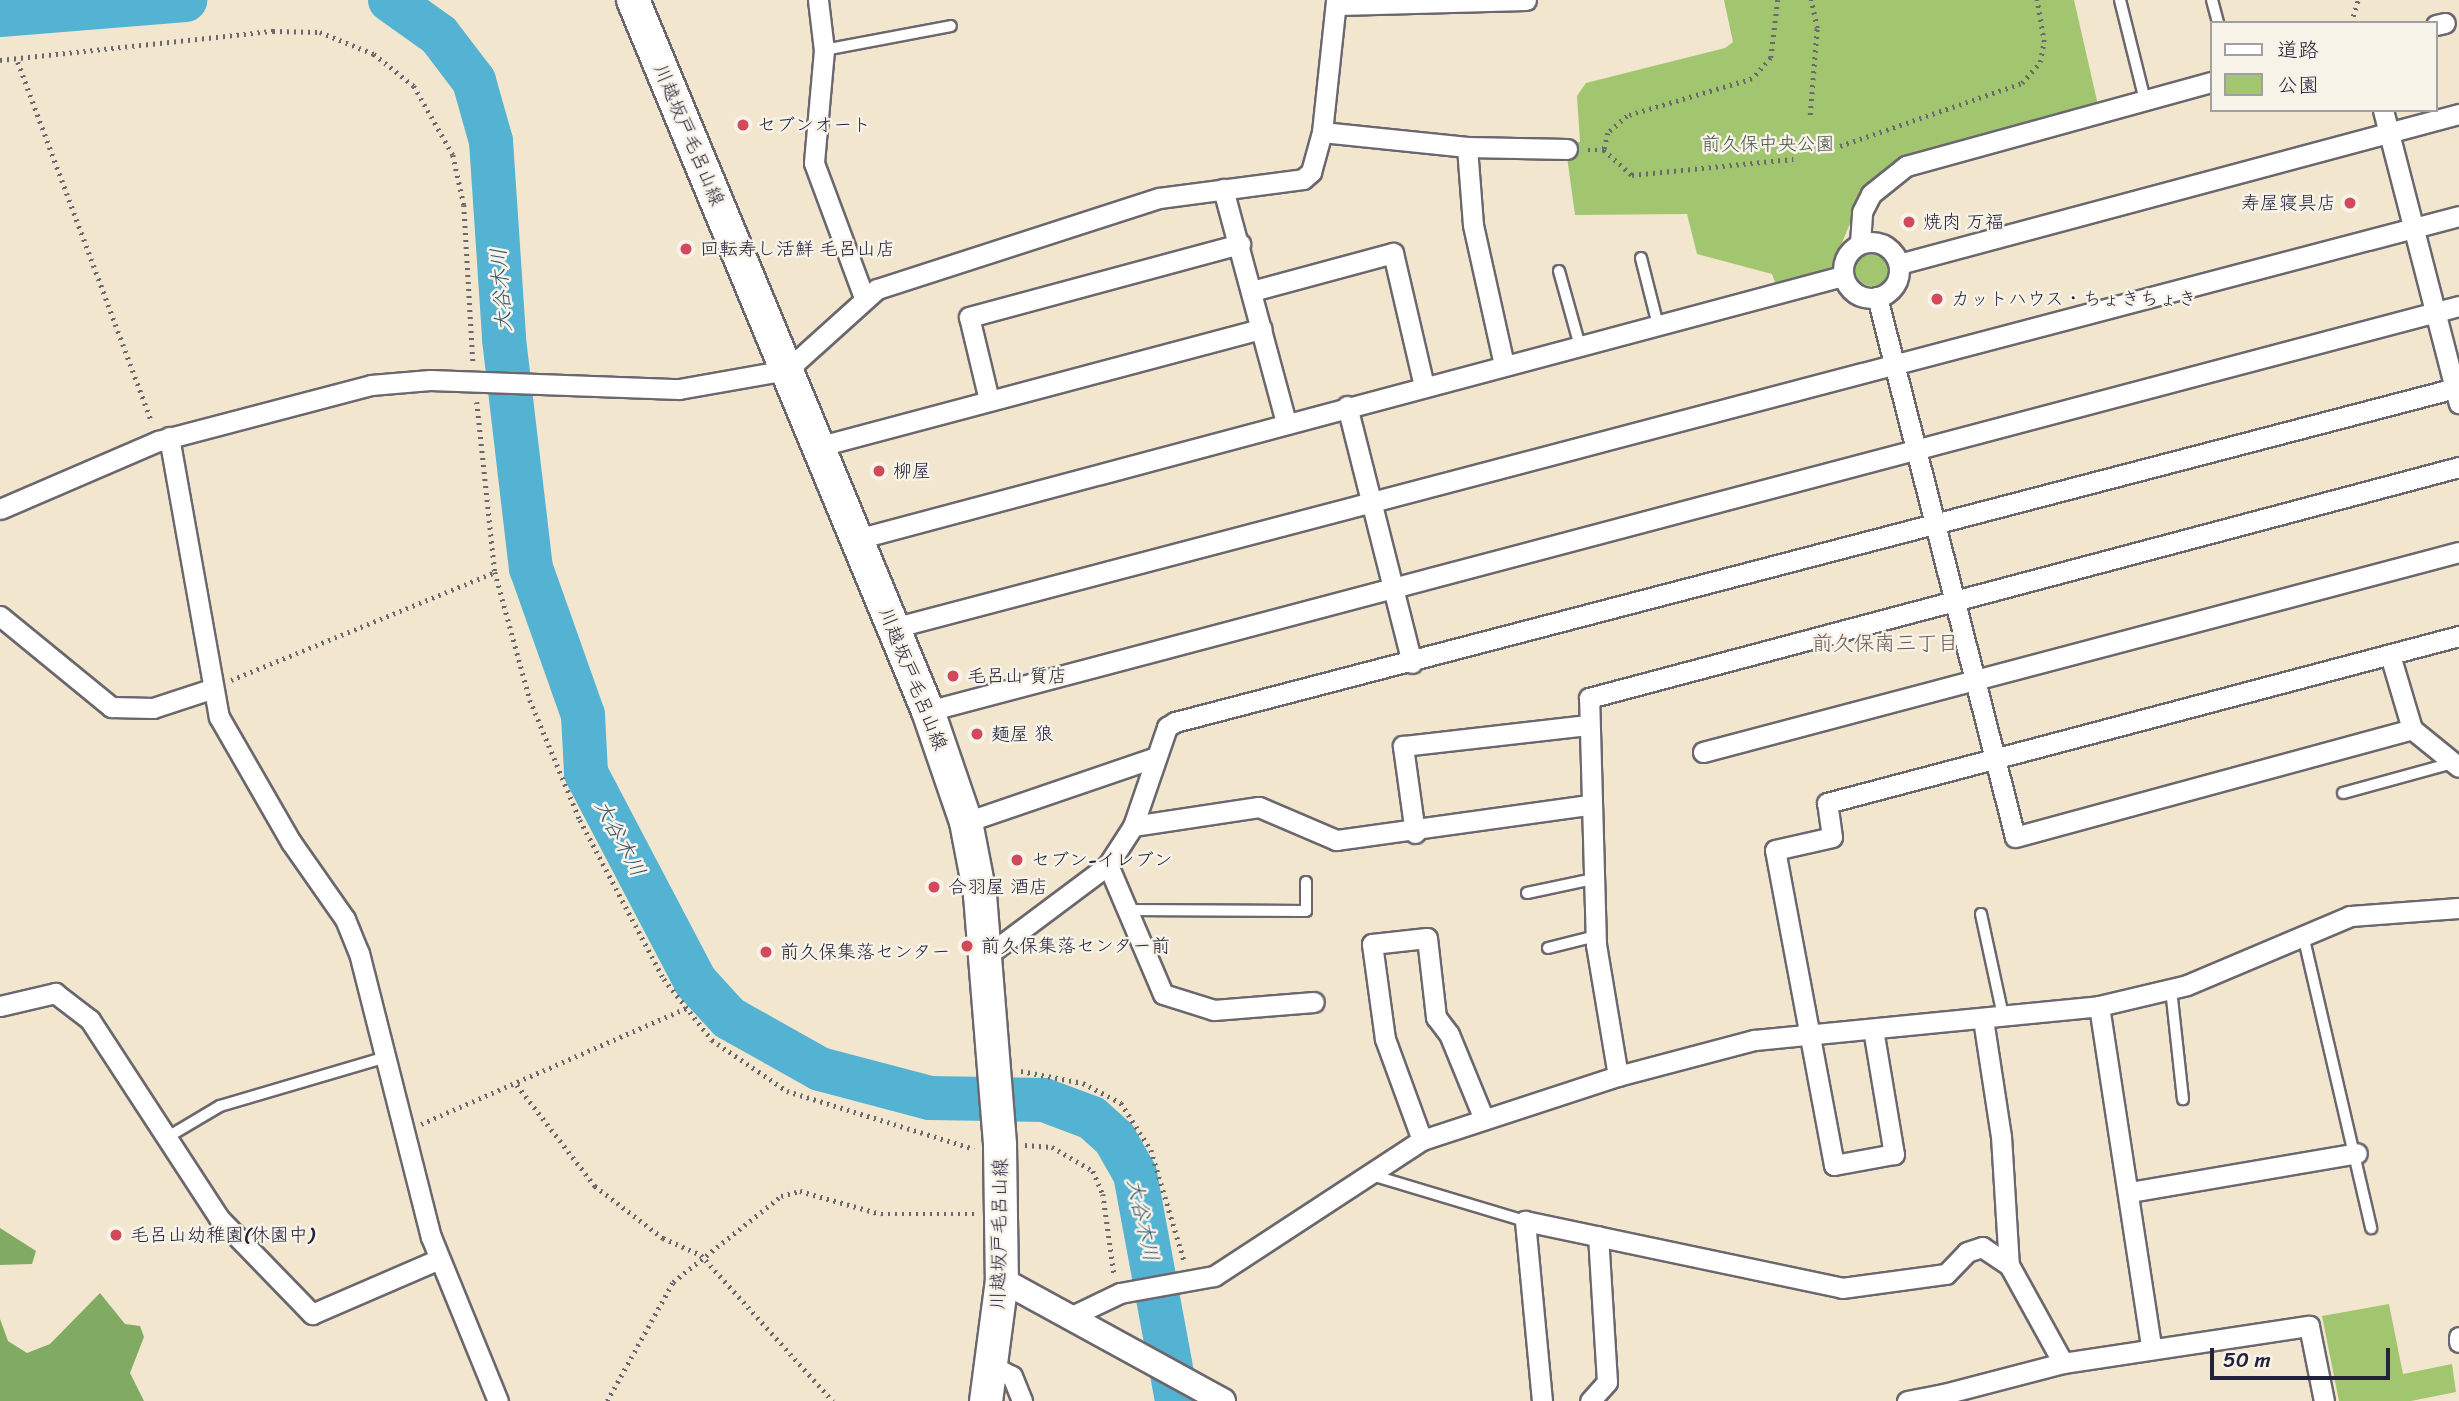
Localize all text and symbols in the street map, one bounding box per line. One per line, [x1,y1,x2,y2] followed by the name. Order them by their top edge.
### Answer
[2210,21,2438,112] legend
[2277,31,2319,69] text: 道路
[649,61,729,209] street label: 川越坂戸毛呂山線
[2277,66,2319,104] text: 公園
[757,114,871,136] place label: セブンオート
[735,117,751,133] marker: セブンオート
[1702,133,1834,155] park label: 前久保中央公園
[2241,192,2336,214] place label: 寿屋寝具店
[2342,195,2358,211] marker: 寿屋寝具店
[1923,211,2004,233] place label: 焼肉 万福
[1901,214,1917,230] marker: 焼肉 万福
[700,238,895,260] place label: 回転寿し活鮮 毛呂山店
[678,241,694,257] marker: 回転寿し活鮮 毛呂山店
[486,247,516,333] water label: 大谷木川
[1951,288,2198,310] place label: カットハウス・ちょきちょき
[1929,291,1945,307] marker: カットハウス・ちょきちょき
[893,460,931,482] place label: 柳屋
[871,463,887,479] marker: 柳屋
[874,604,952,754] street label: 川越坂戸毛呂山線
[1812,630,1958,656] district label: 前久保南三丁目
[967,665,1067,687] place label: 毛呂山 質店
[945,668,961,684] marker: 毛呂山 質店
[991,723,1053,745] place label: 麺屋 狼
[969,726,985,742] marker: 麺屋 狼
[589,795,651,881] water label: 大谷木川
[1031,849,1173,871] place label: セブン-イレブン
[1009,852,1025,868] marker: セブン-イレブン
[948,876,1048,898] place label: 合羽屋 酒店
[926,879,942,895] marker: 合羽屋 酒店
[981,935,1171,957] place label: 前久保集落センター前
[959,938,975,954] marker: 前久保集落センター前
[780,941,951,963] place label: 前久保集落センター
[758,944,774,960] marker: 前久保集落センター
[986,1158,1012,1310] street label: 川越坂戸毛呂山線
[1122,1176,1164,1264] water label: 大谷木川
[130,1224,314,1246] place label: 毛呂山幼稚園(休園中)
[108,1227,124,1243] marker: 毛呂山幼稚園(休園中)
[2214,1334,2394,1378] scale bar
[2223,1341,2271,1379] text: 50 m

